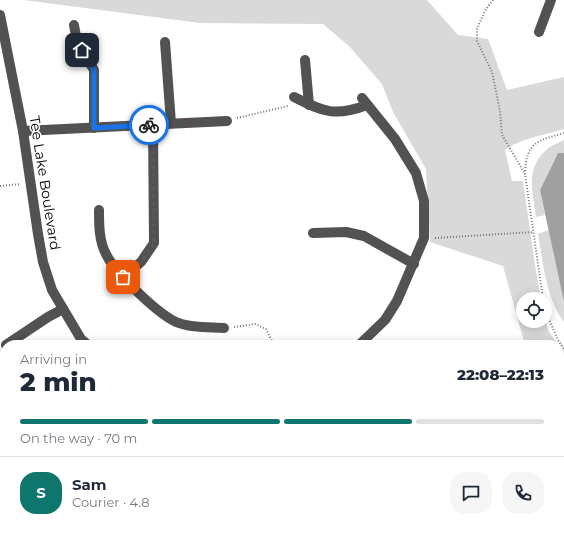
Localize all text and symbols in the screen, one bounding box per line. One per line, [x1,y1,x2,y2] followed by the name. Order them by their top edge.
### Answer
[65,33,99,67] pin
[71,39,93,61] icon: home
[129,105,169,145] courier
[25,114,65,252] street label: Tee Lake Boulevard
[138,114,160,136] icon: bike
[106,260,140,294] pin
[112,266,134,288] icon: bag
[516,292,552,328] map controls
[516,292,552,328] button: locate
[20,351,87,367] text: Arriving in
[457,365,544,384] text: 22:08–22:13
[20,366,97,398] text: 2 min
[20,430,137,446] text: On the way · 70 m
[450,472,492,514] button: chat
[502,472,544,514] button: phone
[72,475,107,494] text: Sam
[36,483,46,502] text: S
[72,494,150,510] text: Courier · 4.8

